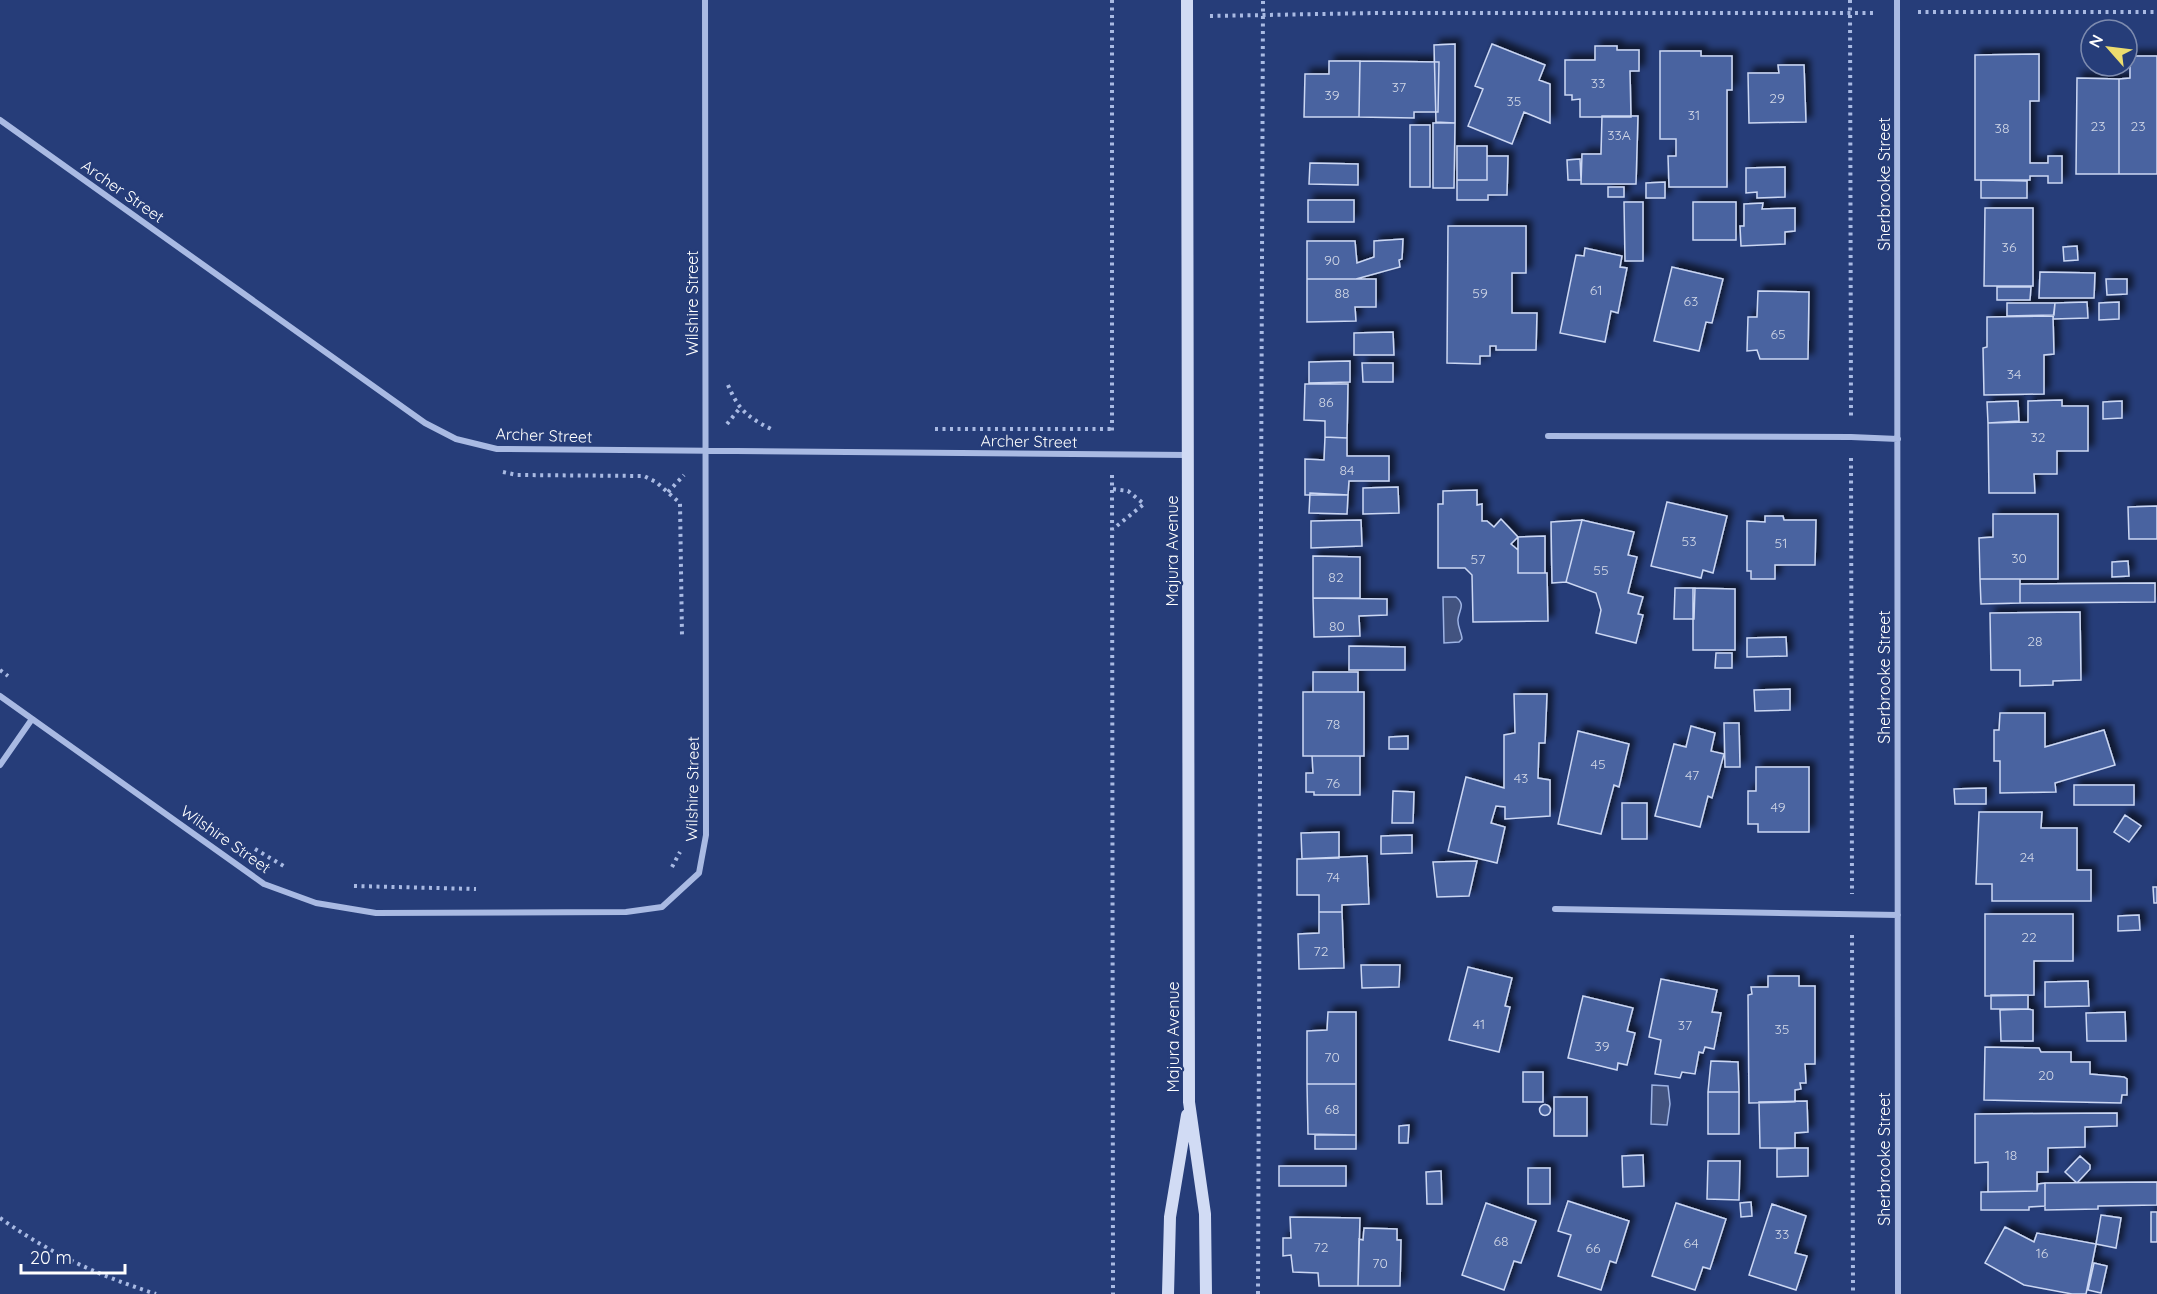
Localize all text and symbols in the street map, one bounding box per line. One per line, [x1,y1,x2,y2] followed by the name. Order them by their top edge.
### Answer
[2079,18,2139,78] north arrow
[2084,31,2107,51] text: N
[1591,74,1605,92] house number: 33
[1392,78,1406,96] house number: 37
[1324,86,1340,104] house number: 39
[1769,89,1785,107] house number: 29
[1507,92,1521,110] house number: 35
[1688,106,1700,124] house number: 31
[1874,117,1894,251] street label: Sherbrooke Street
[2090,117,2106,135] house number: 23
[2130,117,2146,135] house number: 23
[1995,119,2009,137] house number: 38
[1607,126,1631,144] house number: 33A
[78,155,168,227] street label: Archer Street
[2002,238,2017,256] house number: 36
[682,250,702,356] street label: Wilshire Street
[1324,251,1340,269] house number: 90
[1590,281,1602,299] house number: 61
[1334,284,1350,302] house number: 88
[1472,284,1488,302] house number: 59
[1684,292,1698,310] house number: 63
[1770,325,1786,343] house number: 65
[2007,365,2021,383] house number: 34
[1318,393,1334,411] house number: 86
[495,423,593,447] street label: Archer Street
[2030,428,2046,446] house number: 32
[980,430,1078,452] street label: Archer Street
[1340,461,1354,479] house number: 84
[1162,495,1182,607] street label: Majura Avenue
[1682,532,1696,550] house number: 53
[1775,534,1787,552] house number: 51
[2011,549,2027,567] house number: 30
[1471,550,1485,568] house number: 57
[1593,561,1609,579] house number: 55
[1328,568,1344,586] house number: 82
[1874,610,1894,744] street label: Sherbrooke Street
[1329,617,1345,635] house number: 80
[2027,632,2043,650] house number: 28
[1326,715,1340,733] house number: 78
[681,736,703,842] street label: Wilshire Street
[1590,755,1606,773] house number: 45
[1685,766,1699,784] house number: 47
[1514,769,1528,787] house number: 43
[1326,774,1341,792] house number: 76
[1771,798,1786,816] house number: 49
[177,801,275,877] street label: Wilshire Street
[2020,848,2034,866] house number: 24
[1326,868,1340,886] house number: 74
[2021,928,2037,946] house number: 22
[1314,942,1329,960] house number: 72
[1163,981,1183,1093] street label: Majura Avenue
[1473,1015,1485,1033] house number: 41
[1678,1016,1692,1034] house number: 37
[1775,1020,1789,1038] house number: 35
[1594,1037,1610,1055] house number: 39
[1324,1048,1340,1066] house number: 70
[2038,1066,2054,1084] house number: 20
[1874,1092,1894,1226] street label: Sherbrooke Street
[1324,1100,1340,1118] house number: 68
[2005,1146,2017,1164] house number: 18
[1775,1225,1789,1243] house number: 33
[1493,1232,1509,1250] house number: 68
[1683,1234,1699,1252] house number: 64
[21,1237,124,1275] scale bar
[1314,1238,1329,1256] house number: 72
[1585,1239,1601,1257] house number: 66
[2036,1244,2049,1262] house number: 16
[30,1246,72,1269] text: 20 m
[1372,1254,1388,1272] house number: 70

